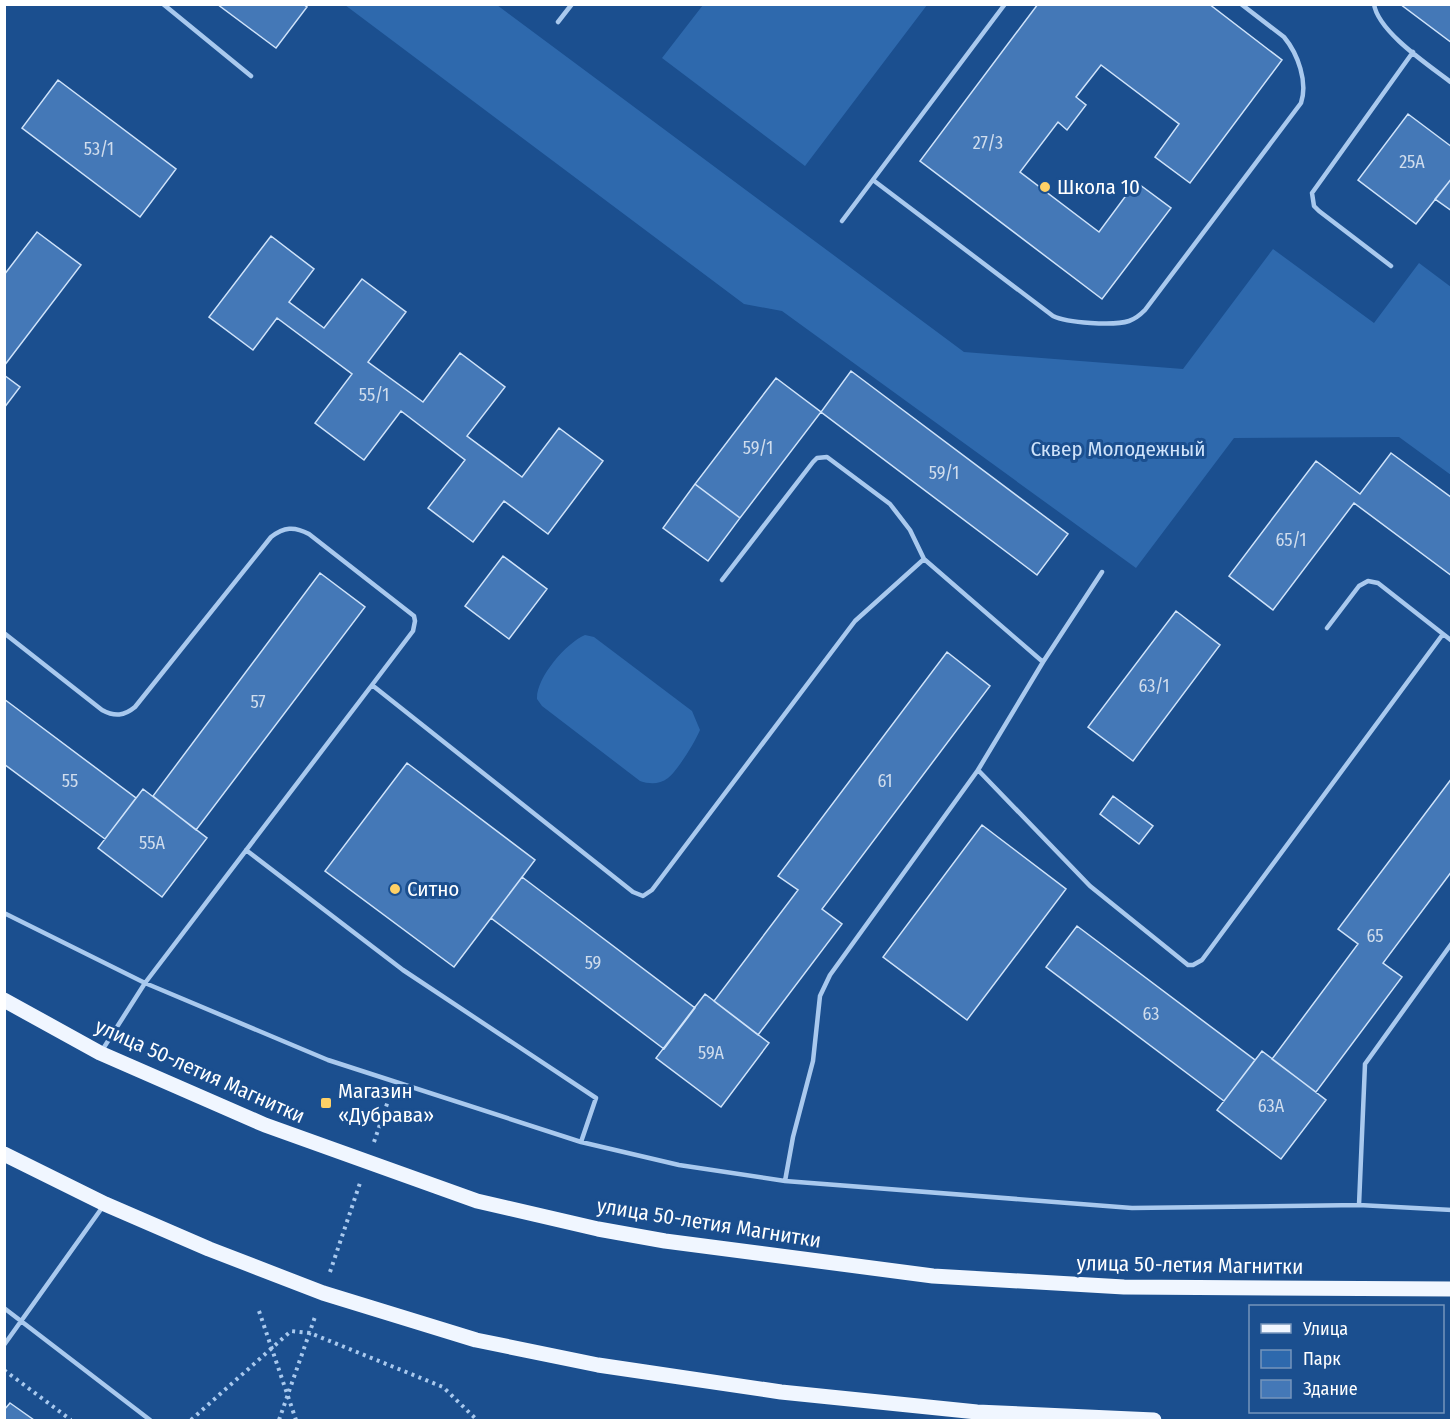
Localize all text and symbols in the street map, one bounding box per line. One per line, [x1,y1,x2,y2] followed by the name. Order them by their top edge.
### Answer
[973,132,1003,154] house number: 27/3
[84,138,114,160] house number: 53/1
[1399,151,1425,173] house number: 25А
[1057,174,1140,200] place label: Школа 10
[1038,180,1052,194] marker: Школа 10
[359,384,389,406] house number: 55/1
[1030,436,1206,462] park label: Сквер Молодежный
[743,437,773,459] house number: 59/1
[929,462,959,484] house number: 59/1
[1275,529,1307,551] house number: 65/1
[1139,675,1169,697] house number: 63/1
[250,691,266,713] house number: 57
[62,770,78,792] house number: 55
[877,770,893,792] house number: 61
[139,832,165,854] house number: 55А
[407,876,459,902] place label: Ситно
[388,882,402,896] marker: Ситно
[1366,925,1384,947] house number: 65
[585,952,601,974] house number: 59
[1143,1003,1159,1025] house number: 63
[91,1013,309,1129] street label: улица 50-летия Магнитки
[698,1042,725,1064] house number: 59А
[338,1078,434,1128] place label: Магазин «Дубрава»
[1258,1095,1285,1117] house number: 63А
[319,1096,333,1110] marker: Магазин «Дубрава»
[595,1192,823,1254] street label: улица 50-летия Магнитки
[1076,1250,1304,1280] street label: улица 50-летия Магнитки
[1249,1305,1444,1413] legend
[1302,1318,1348,1340] text: Улица
[1303,1348,1341,1370] text: Парк
[1303,1378,1358,1400] text: Здание

